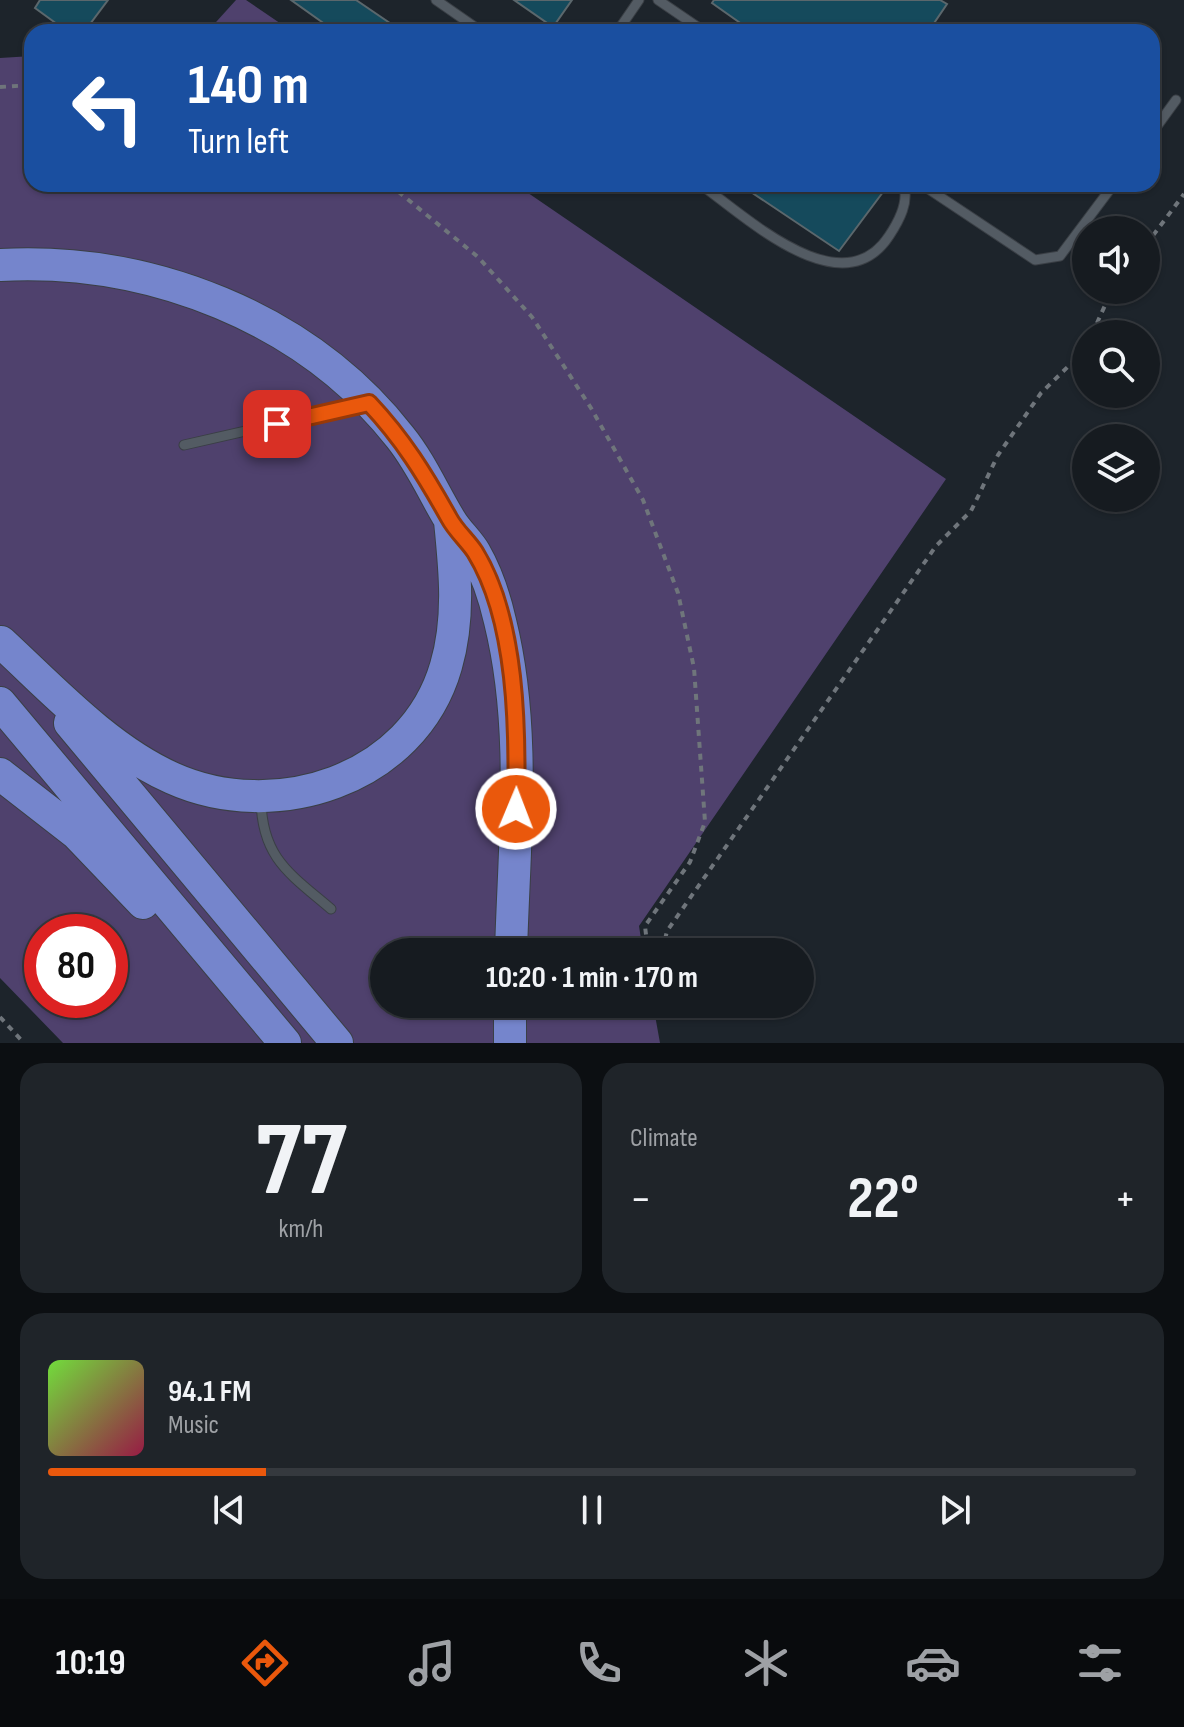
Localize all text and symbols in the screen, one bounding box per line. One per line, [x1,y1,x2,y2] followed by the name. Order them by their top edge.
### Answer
[188,53,309,120] text: 140 m
[56,56,160,160] icon: left
[188,121,289,164] text: Turn left
[1072,216,1160,512] map controls
[1072,216,1160,304] button: sound
[1072,320,1160,408] button: search
[243,390,311,458] pin
[255,402,299,446] icon: arrive
[1072,424,1160,512] button: layers
[474,767,558,851] position arrow
[24,914,128,1018] speed limit sign: 80
[486,960,698,996] text: 10:20 · 1 min · 170 m
[255,1099,347,1224] text: 77
[630,1123,698,1154] text: Climate
[847,1163,919,1235] text: 22°
[630,1173,652,1226] text: −
[1114,1173,1136,1226] text: +
[279,1214,323,1245] text: km/h
[168,1374,251,1410] text: 94.1 FM
[168,1410,219,1441] text: Music
[207,1488,251,1532] icon: previous
[570,1488,614,1532] icon: pause
[933,1488,977,1532] icon: next
[237,1635,293,1691] icon: directions
[404,1635,460,1691] icon: music
[571,1635,627,1691] icon: phone
[738,1635,794,1691] icon: climate
[905,1635,961,1691] icon: car
[1072,1635,1128,1691] icon: filters
[56,1642,126,1685] text: 10:19

